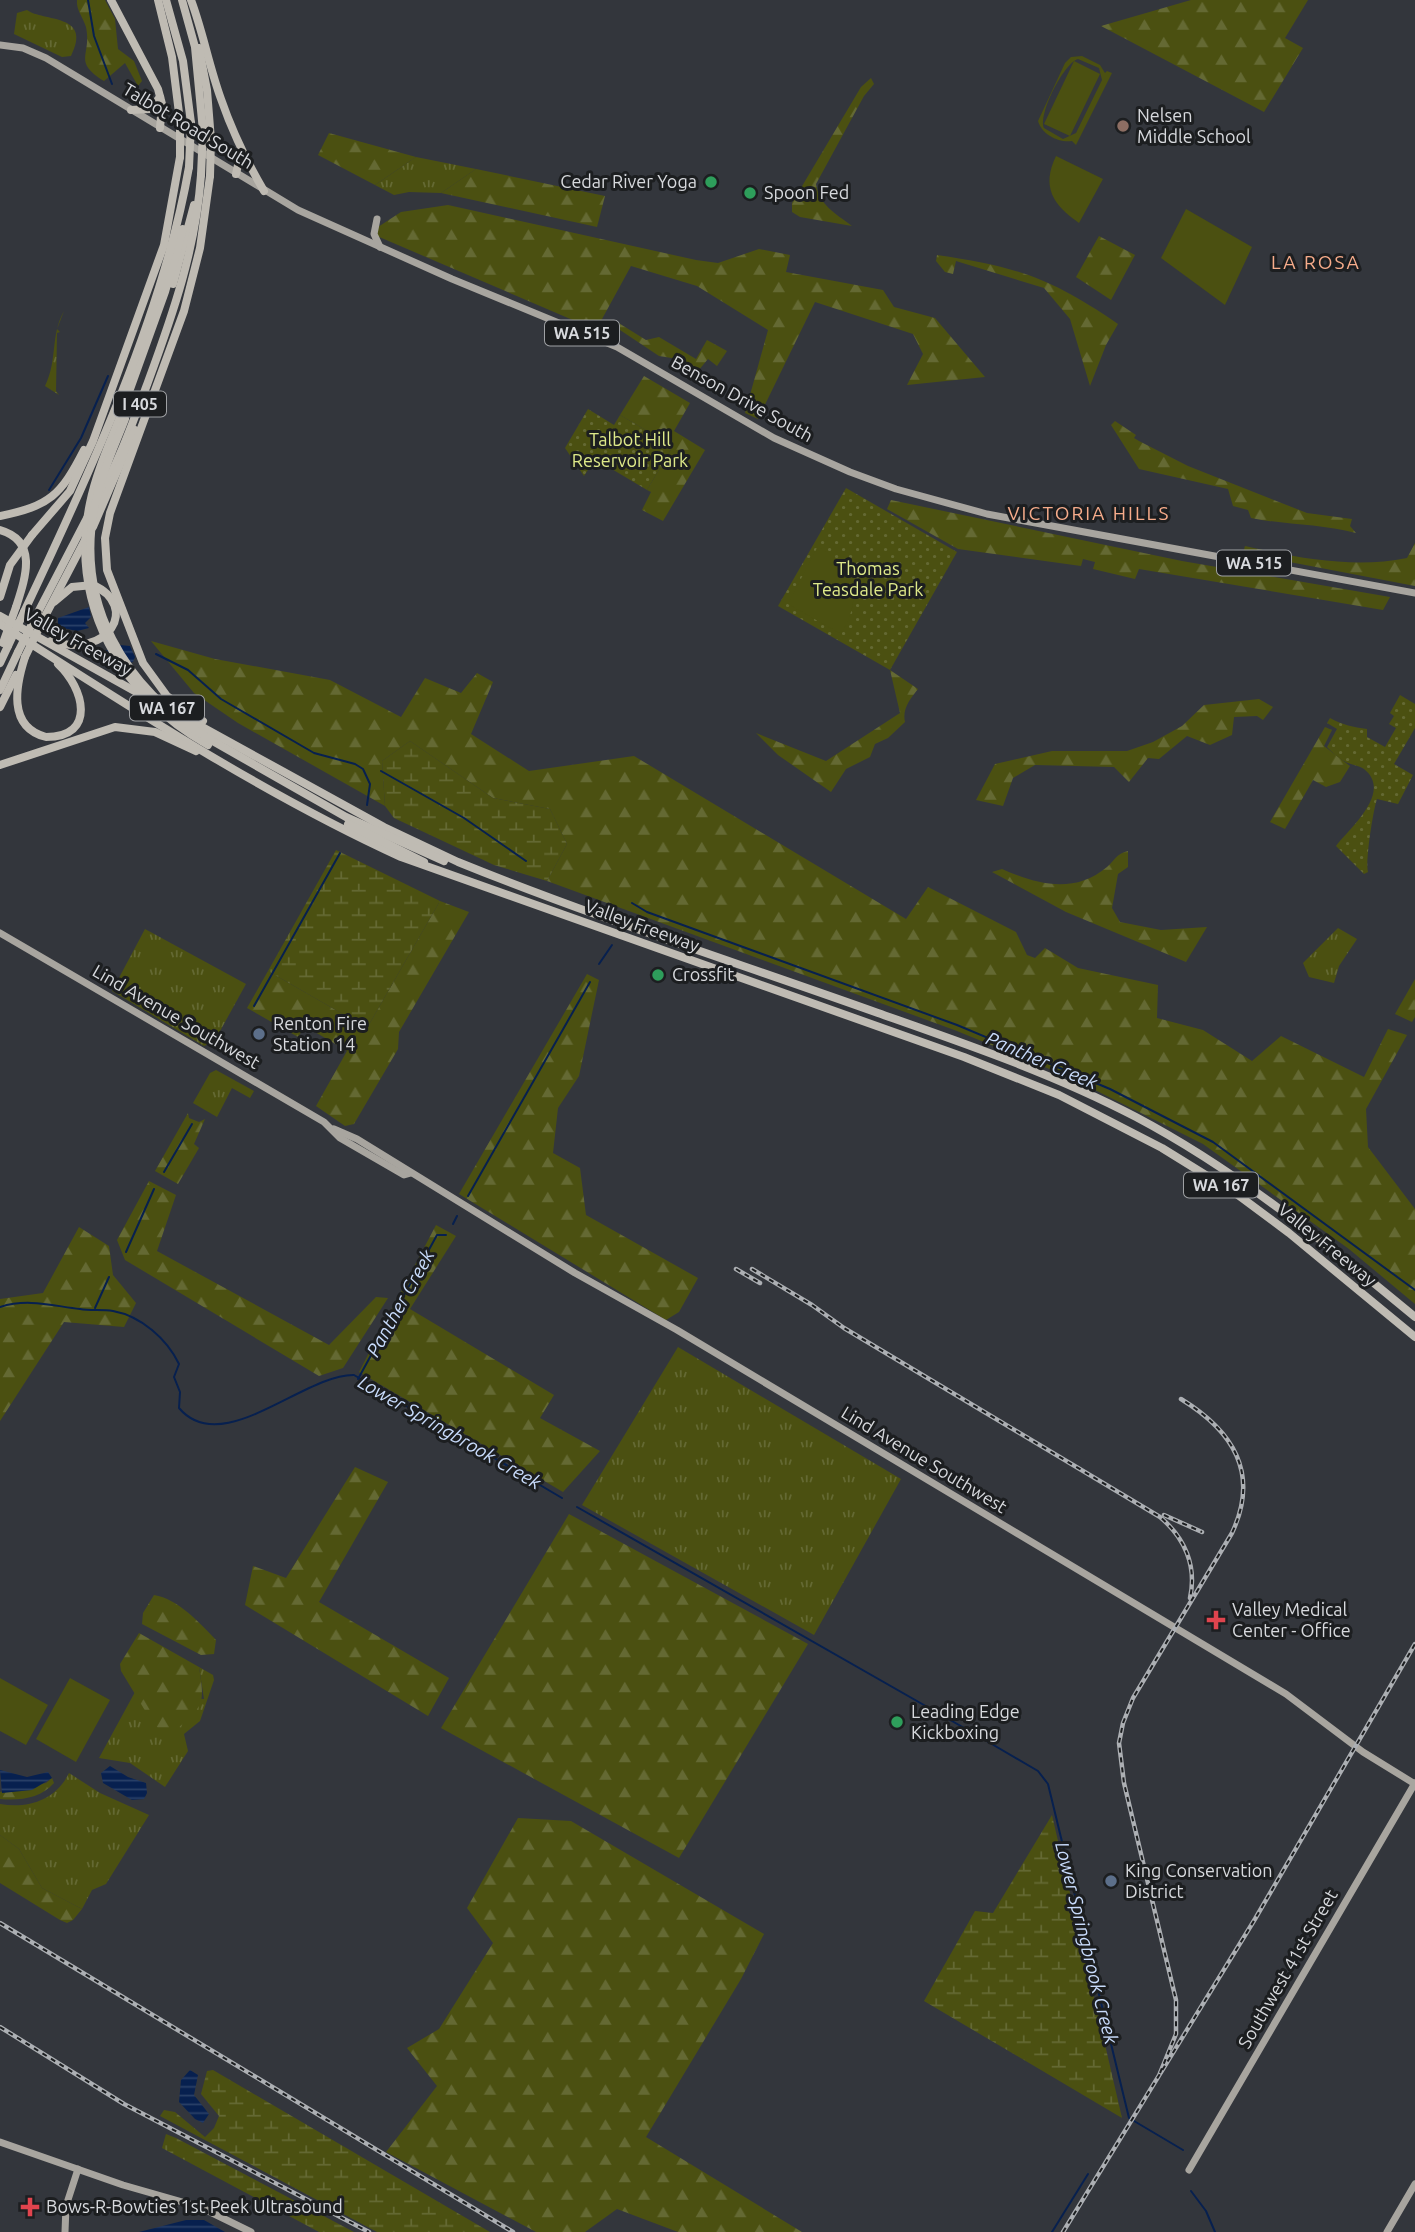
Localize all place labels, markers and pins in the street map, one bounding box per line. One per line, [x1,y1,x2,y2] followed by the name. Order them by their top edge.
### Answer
[1137,105,1251,146] place label: Nelsen Middle School
[1115,118,1131,134] marker: Nelsen Middle School
[560,171,697,191] place label: Cedar River Yoga
[703,174,719,190] marker: Cedar River Yoga
[764,182,849,202] place label: Spoon Fed
[742,185,758,201] marker: Spoon Fed
[672,964,734,984] place label: Crossfit
[650,967,666,983] marker: Crossfit
[273,1013,367,1054] place label: Renton Fire Station 14
[251,1026,267,1042] marker: Renton Fire Station 14
[1232,1599,1351,1640] place label: Valley Medical Center - Office
[1206,1610,1226,1630] marker: Valley Medical Center - Office
[911,1701,1020,1742] place label: Leading Edge Kickboxing
[889,1714,905,1730] marker: Leading Edge Kickboxing
[1125,1860,1273,1901] place label: King Conservation District
[1103,1873,1119,1889] marker: King Conservation District
[46,2196,343,2216] place label: Bows-R-Bowties 1st Peek Ultrasound
[20,2197,40,2217] marker: Bows-R-Bowties 1st Peek Ultrasound

